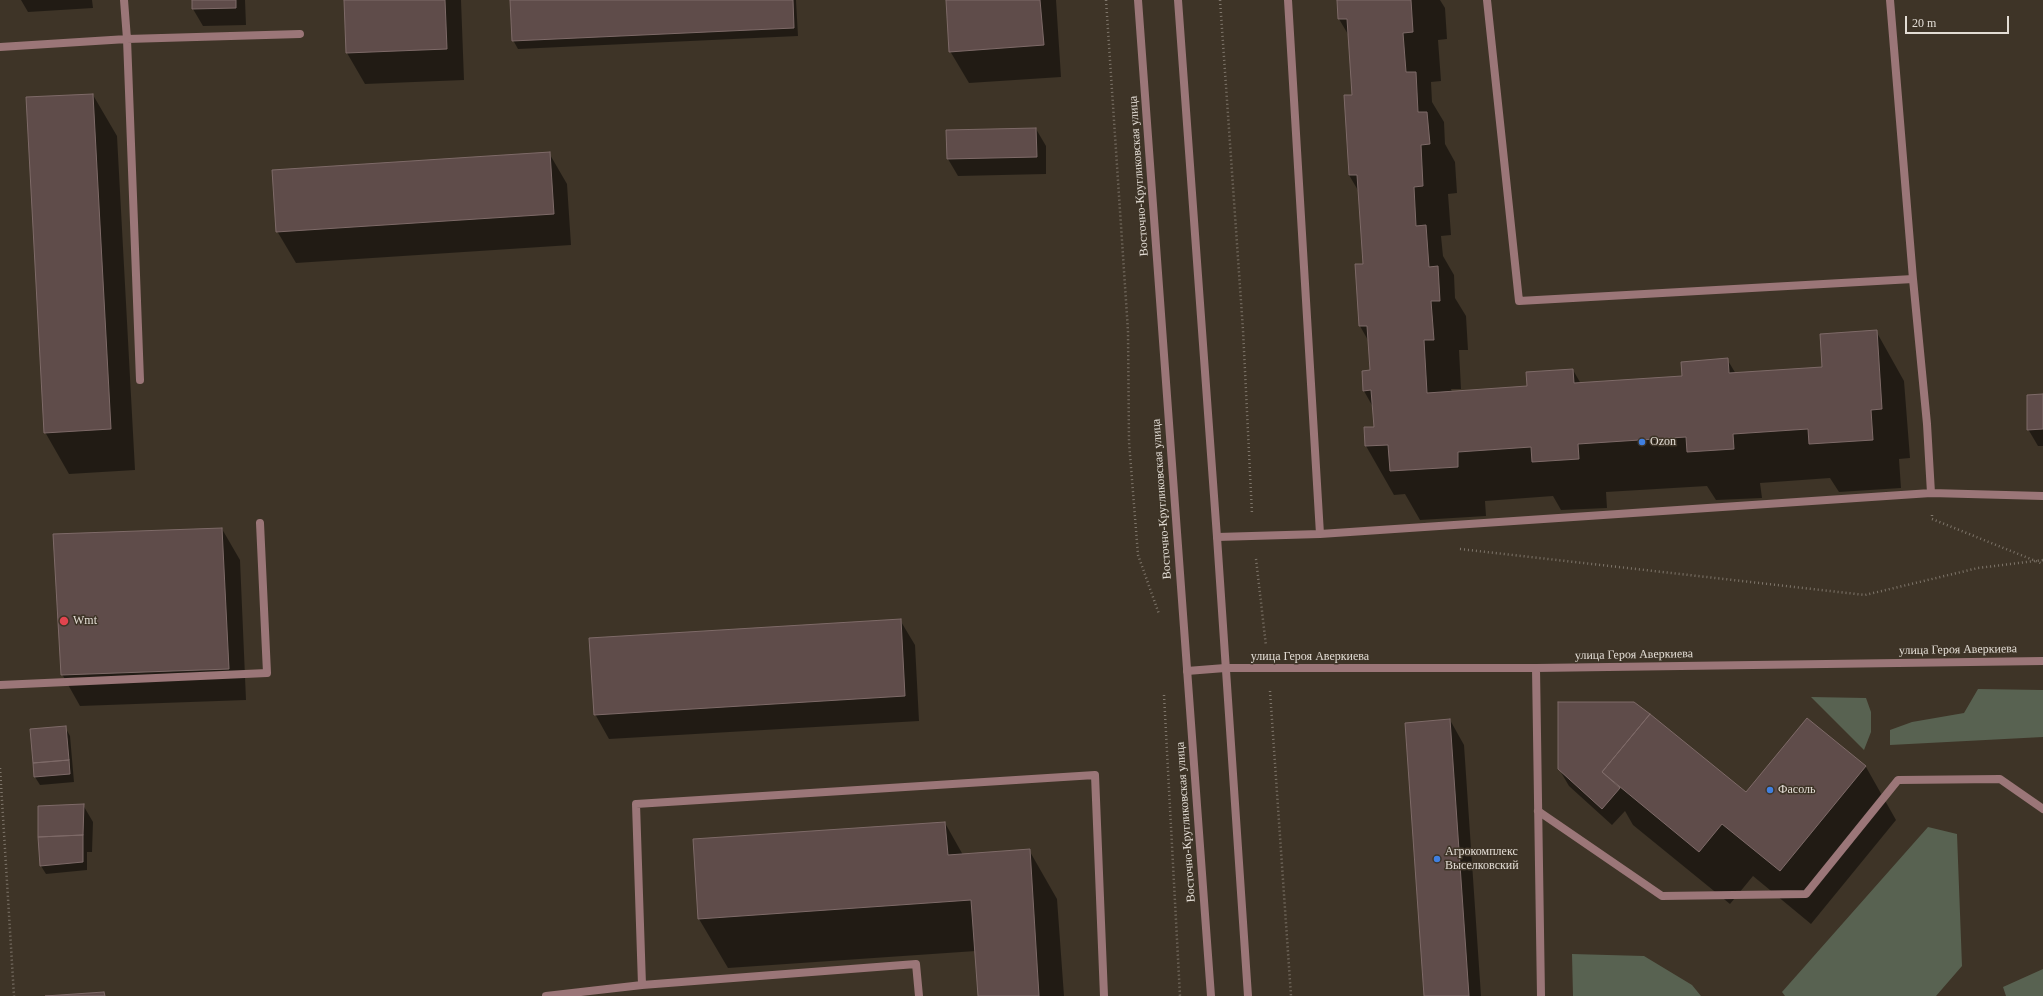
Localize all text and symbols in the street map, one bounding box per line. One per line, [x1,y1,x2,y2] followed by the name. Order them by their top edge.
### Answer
[1907,8,2011,34] scale bar
[1912,16,1936,30] text: 20 m
[1126,95,1152,257] street label: Восточно-Кругликовская улица
[1149,418,1175,580] street label: Восточно-Кругликовская улица
[1650,435,1676,449] place label: Ozon
[1637,437,1647,447] marker: Ozon
[73,614,97,628] place label: Wmt
[58,615,70,627] marker: Wmt
[1899,642,2017,658] street label: улица Героя Аверкиева
[1575,647,1693,663] street label: улица Героя Аверкиева
[1251,650,1369,664] street label: улица Героя Аверкиева
[1173,741,1199,903] street label: Восточно-Кругликовская улица
[1778,783,1815,797] place label: Фасоль
[1765,785,1775,795] marker: Фасоль
[1445,845,1519,873] place label: Агрокомплекс Выселковский
[1432,854,1442,864] marker: Агрокомплекс Выселковский

